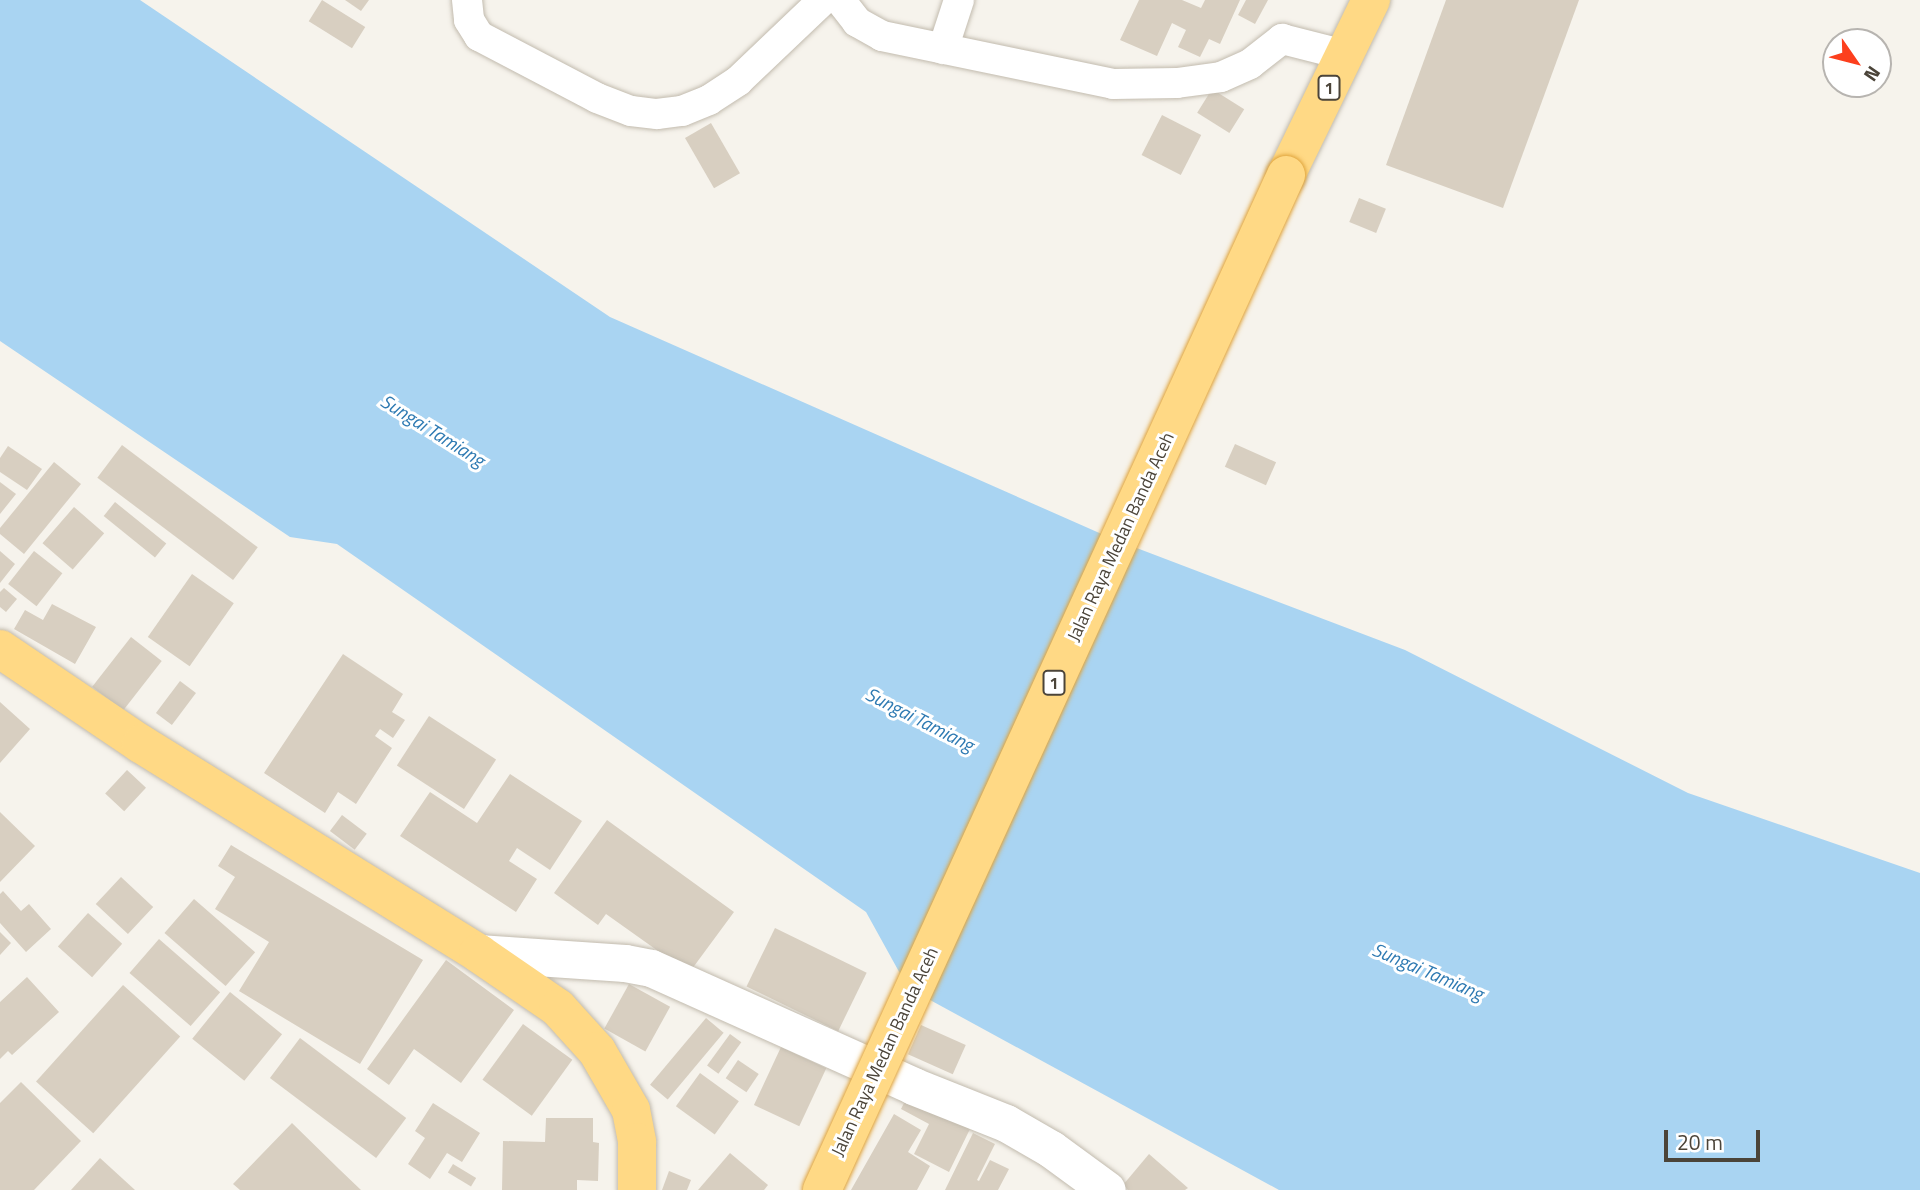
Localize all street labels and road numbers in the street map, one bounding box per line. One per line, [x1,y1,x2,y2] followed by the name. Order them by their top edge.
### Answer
[1317,76,1341,100] road number: 1
[1063,429,1179,645] street label: Jalan Raya Medan Banda Aceh
[1042,670,1066,696] road number: 1
[827,944,943,1160] street label: Jalan Raya Medan Banda Aceh

